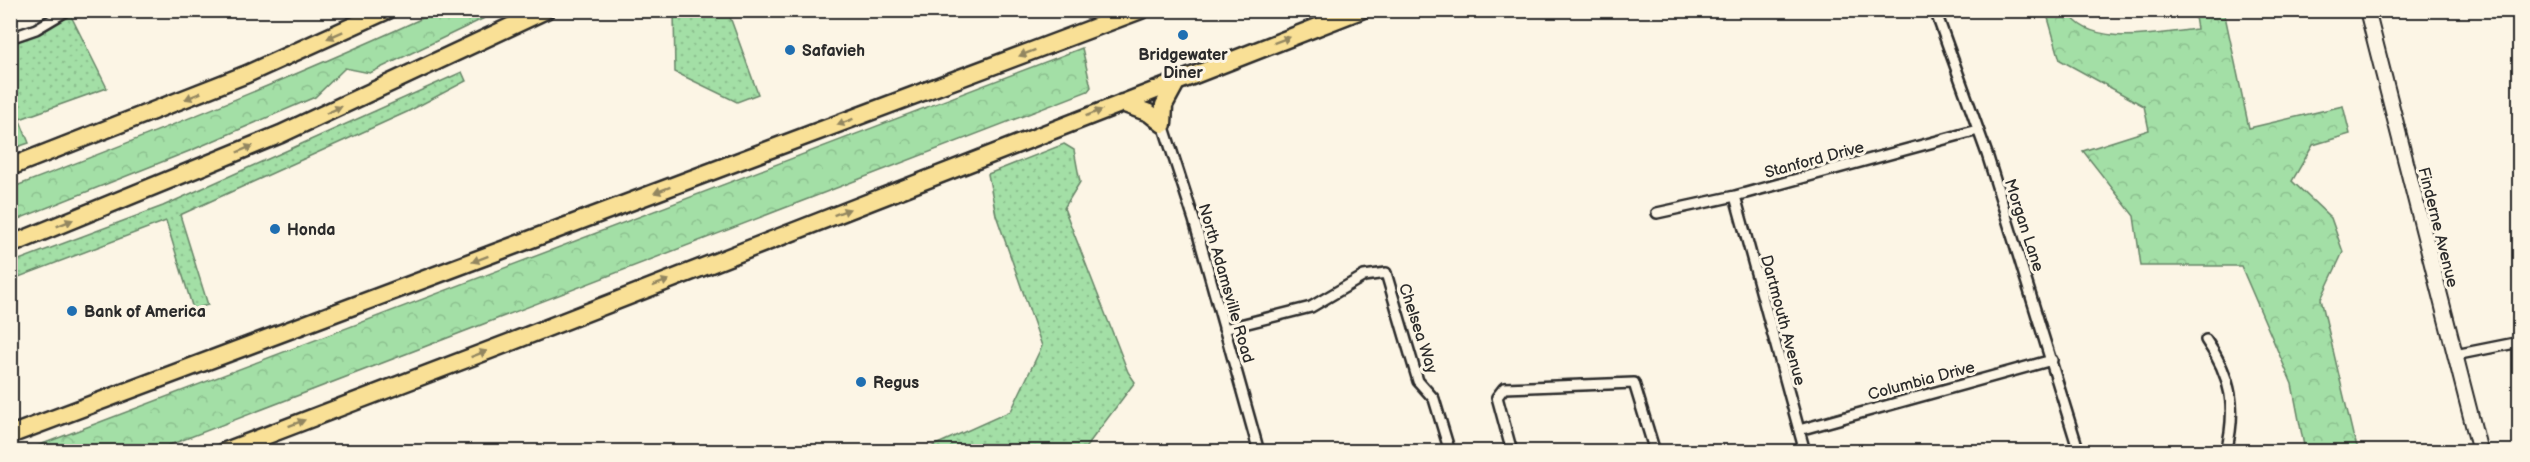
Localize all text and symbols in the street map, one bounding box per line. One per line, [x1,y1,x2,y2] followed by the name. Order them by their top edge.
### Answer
[1176,28,1190,42] marker: Bridgewater Diner
[326,30,343,39] one-way arrow
[1273,35,1291,45] one-way arrow
[802,42,865,61] place label: Safavieh
[783,43,797,57] marker: Safavieh
[1138,46,1228,83] place label: Bridgewater Diner
[1018,49,1036,59] one-way arrow
[184,92,202,101] one-way arrow
[326,105,344,115] one-way arrow
[1085,108,1103,118] one-way arrow
[836,117,854,127] one-way arrow
[1763,138,1867,183] street label: Stanford Drive
[236,144,254,153] one-way arrow
[2413,165,2462,290] street label: Finderne Avenue
[2000,177,2048,275] street label: Morgan Lane
[653,186,671,196] one-way arrow
[1194,202,1257,365] street label: North Adamsville Road
[833,206,851,216] one-way arrow
[56,218,74,227] one-way arrow
[287,221,335,240] place label: Honda
[268,222,282,236] marker: Honda
[1756,253,1809,388] street label: Dartmouth Avenue
[471,255,489,264] one-way arrow
[652,278,670,288] one-way arrow
[1394,281,1441,377] street label: Chelsea Way
[84,303,206,322] place label: Bank of America
[65,304,79,318] marker: Bank of America
[470,349,488,359] one-way arrow
[1866,358,1977,405] street label: Columbia Drive
[873,374,919,393] place label: Regus
[854,375,868,389] marker: Regus
[288,418,306,427] one-way arrow

